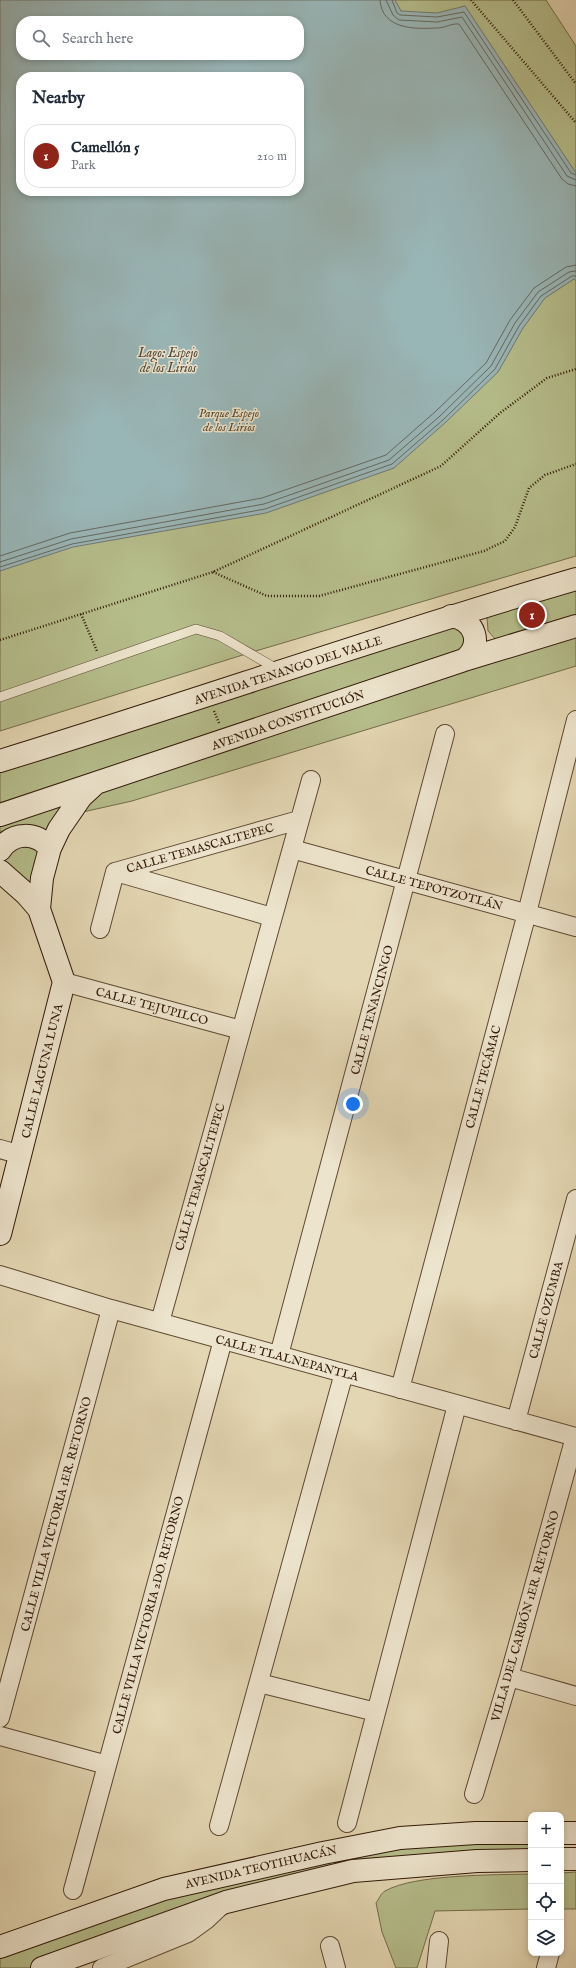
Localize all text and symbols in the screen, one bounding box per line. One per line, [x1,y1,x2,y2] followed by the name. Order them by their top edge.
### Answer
[16,16,304,60] search box
[30,27,52,49] icon: search
[62,29,133,48] text: Search here
[32,88,85,109] text: Nearby
[71,138,140,157] text: Camellón 5
[44,148,48,165] text: 1
[257,148,287,165] text: 210 m
[71,157,96,174] text: Park
[137,345,198,377] water label: Lago: Espejo de los Lirios
[199,406,259,435] park label: Parque Espejo de los Lirios
[519,600,545,630] pin: 1
[191,633,384,708] street label: AVENIDA TENANGO DEL VALLE
[208,686,367,754] street label: AVENIDA CONSTITUCIÓN
[125,820,276,877] street label: CALLE TEMASCALTEPEC
[364,862,505,914] street label: CALLE TEPOTZOTLÁN
[348,944,397,1077] street label: CALLE TENANCINGO
[94,984,210,1030] street label: CALLE TEJUPILCO
[18,1001,67,1140] street label: CALLE LAGUNA LUNA
[462,1023,505,1130] street label: CALLE TECÁMAC
[343,1094,363,1114] your location
[172,1101,229,1253] street label: CALLE TEMASCALTEPEC
[526,1259,567,1361] street label: CALLE OZUMBA
[214,1332,361,1385] street label: CALLE TLALNEPANTLA
[18,1395,95,1633] street label: CALLE VILLA VICTORIA 1ER. RETORNO
[109,1494,188,1736] street label: CALLE VILLA VICTORIA 2DO. RETORNO
[487,1509,563,1724] street label: VILLA DEL CARBÓN 1ER. RETORNO
[528,1812,564,1956] map controls
[528,1812,564,1848] button: +
[183,1842,339,1892] street label: AVENIDA TEOTIHUACÁN
[528,1848,564,1884] button: −
[528,1884,564,1920] button: locate
[528,1920,564,1956] button: layers

